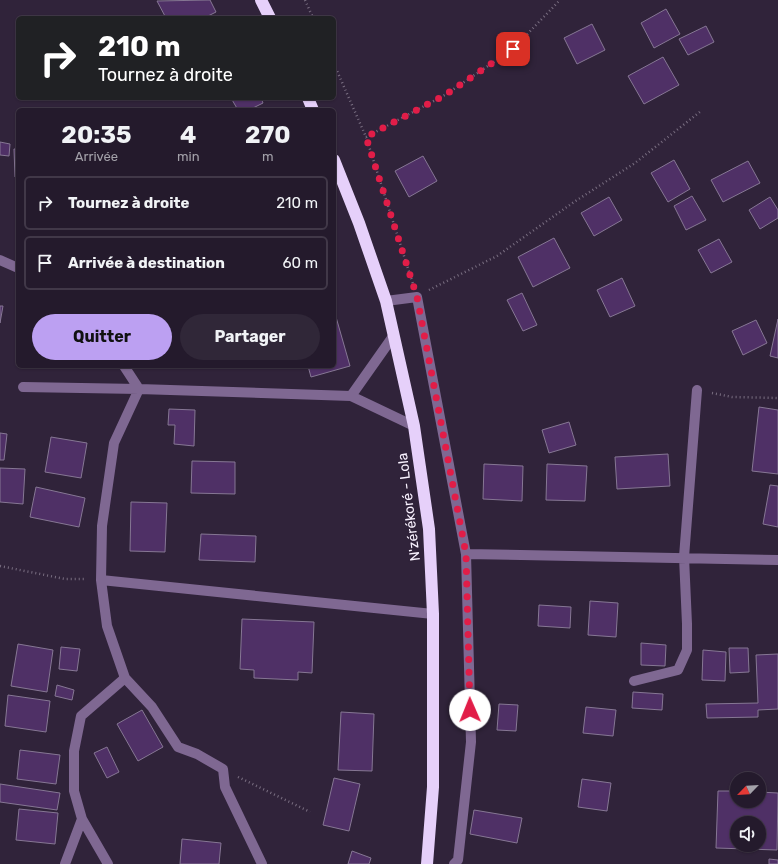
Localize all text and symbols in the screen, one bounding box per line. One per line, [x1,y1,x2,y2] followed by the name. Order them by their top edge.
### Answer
[98,30,181,63] text: 210 m
[32,32,84,84] icon: right
[496,32,530,66] pin
[502,38,524,60] icon: arrive
[98,64,233,86] text: Tournez à droite
[61,121,132,149] text: 20:35
[180,121,196,149] text: 4
[245,121,291,149] text: 270
[75,149,118,164] text: Arrivée
[177,149,200,164] text: min
[262,149,274,164] text: m
[34,192,56,214] icon: right
[68,194,189,212] text: Tournez à droite
[276,194,318,212] text: 210 m
[34,252,56,274] icon: arrive
[68,254,225,272] text: Arrivée à destination
[282,254,318,272] text: 60 m
[32,314,172,360] button: Quitter
[180,314,320,360] button: Partager
[394,452,424,562] street label: N'zérékoré - Lola
[449,689,491,731] position arrow
[730,772,766,808] north arrow
[730,772,766,852] map controls
[730,816,766,852] button: sound

